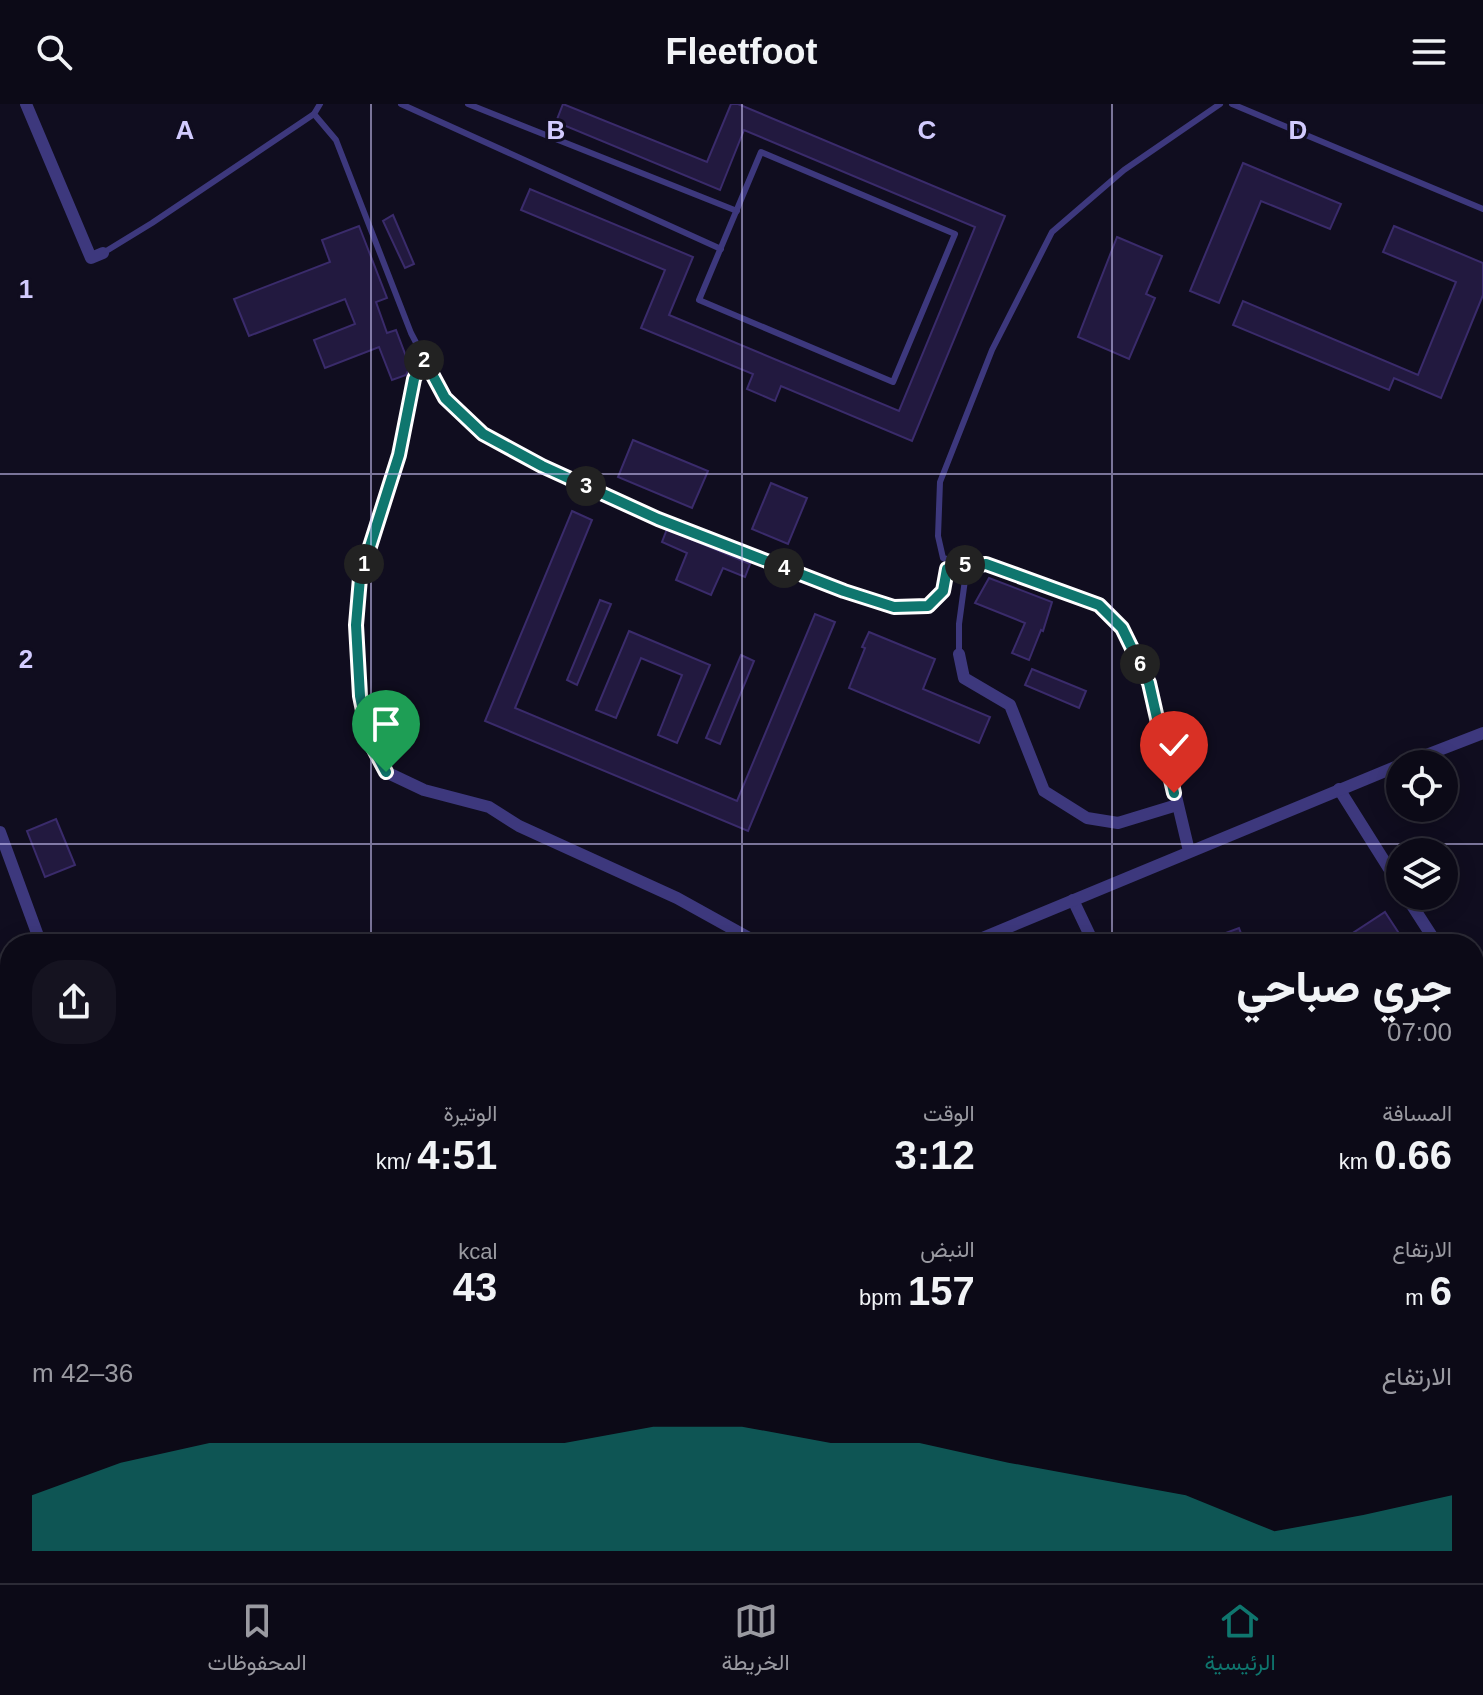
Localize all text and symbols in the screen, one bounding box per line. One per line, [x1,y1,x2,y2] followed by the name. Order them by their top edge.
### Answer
[32,30,76,74] icon: search
[1407,30,1451,74] icon: menu
[666,31,818,72] text: Fleetfoot
[176,115,195,145] text: A
[547,115,565,145] text: B
[918,115,937,145] text: C
[1289,115,1307,145] text: D
[19,274,33,304] text: 1
[404,340,444,380] pin: 2
[418,347,430,372] text: 2
[566,466,606,506] pin: 3
[580,473,592,498] text: 3
[344,544,384,584] pin: 1
[945,545,985,585] pin: 5
[764,548,804,588] pin: 4
[358,551,370,576] text: 1
[959,552,971,577] text: 5
[778,555,790,580] text: 4
[19,644,33,674] text: 2
[1120,644,1160,684] pin: 6
[1134,651,1146,676] text: 6
[352,690,420,772] pin
[364,702,408,746] icon: arrive
[1140,711,1208,793] pin
[1152,723,1196,767] icon: check
[1386,750,1458,910] map controls
[1386,750,1458,822] button: locate
[1386,838,1458,910] button: layers
[32,960,116,1044] button: share
[1236,962,1452,1011] text: جري صباحي
[1387,1017,1452,1047] text: 07:00
[444,1101,497,1126] text: الوتيرة
[923,1101,975,1126] text: الوقت
[1382,1101,1452,1126] text: المسافة
[417,1133,497,1177] text: 4:51
[895,1133,975,1177] text: 3:12
[1374,1133,1452,1177] text: 0.66
[376,1149,417,1174] text: /km
[1339,1149,1374,1174] text: km
[920,1237,975,1262] text: النبض
[1392,1237,1452,1262] text: الارتفاع
[458,1239,497,1264] text: kcal
[453,1265,497,1309] text: 43
[908,1269,975,1313] text: 157
[1430,1269,1452,1313] text: 6
[859,1285,908,1310] text: bpm
[1405,1285,1430,1310] text: m
[32,1358,133,1388] text: 36–42 m
[1381,1361,1452,1391] text: الارتفاع
[207,1599,307,1682] tab: المحفوظات
[721,1599,790,1682] tab: الخريطة
[1204,1599,1276,1682] tab: الرئيسية

